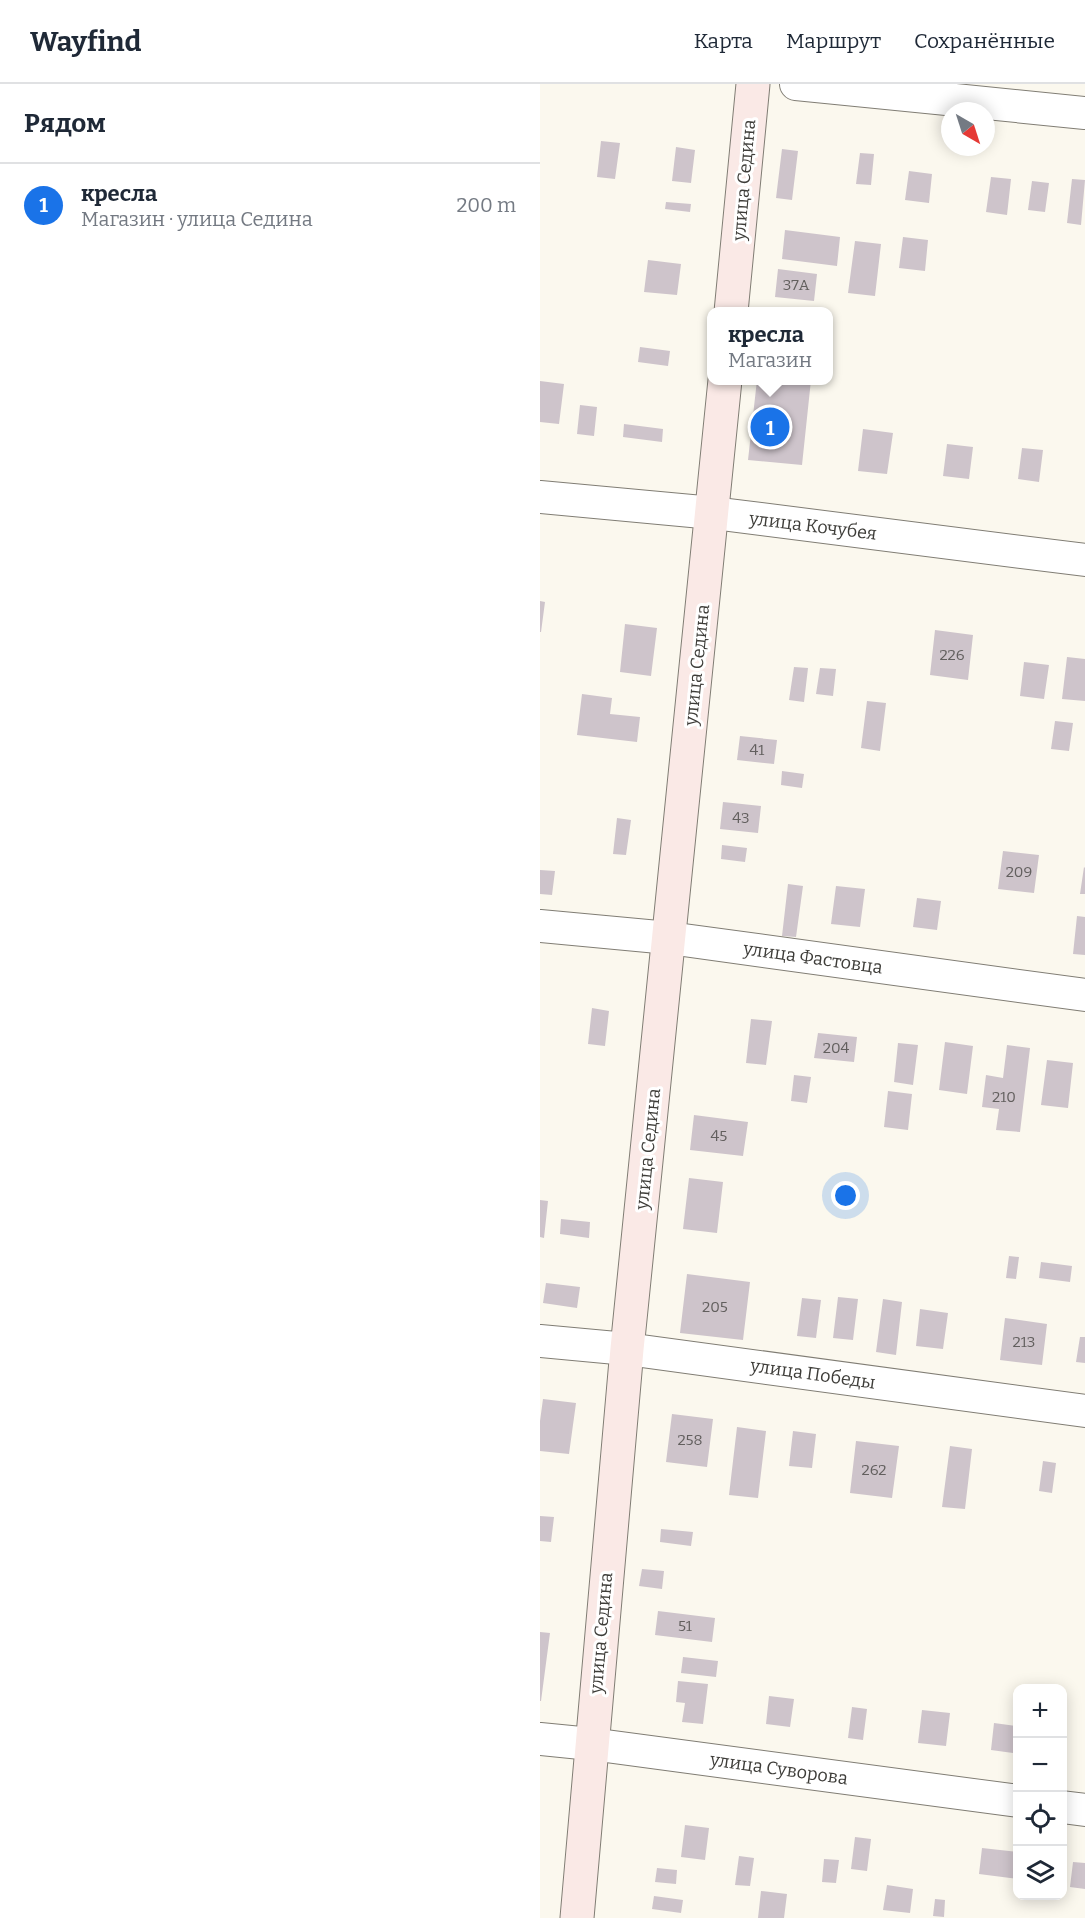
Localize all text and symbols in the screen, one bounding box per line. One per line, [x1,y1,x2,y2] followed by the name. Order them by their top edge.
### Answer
[30,25,141,58] text: Wayfind
[694,28,753,54] text: Карта
[786,28,881,54] text: Маршрут
[914,28,1055,54] text: Сохранённые
[941,102,995,156] north arrow
[24,108,106,139] text: Рядом
[728,118,760,243] street label: улица Седина
[81,180,157,207] text: кресла
[39,193,48,217] text: 1
[456,193,516,217] text: 200 m
[81,207,313,231] text: Магазин · улица Седина
[783,276,810,294] house number: 37А
[707,307,833,385] popup
[728,321,804,348] text: кресла
[728,348,812,372] text: Магазин
[750,404,790,450] pin: 1
[747,507,878,545] street label: улица Кочубея
[680,603,714,728] street label: улица Седина
[939,646,965,664] house number: 226
[750,741,764,759] house number: 41
[732,809,750,827] house number: 43
[1006,863,1032,881] house number: 209
[741,937,884,979] street label: улица Фастовца
[823,1039,850,1057] house number: 204
[631,1087,665,1212] street label: улица Седина
[992,1088,1016,1106] house number: 210
[711,1127,727,1145] house number: 45
[831,1181,860,1210] your location
[702,1298,728,1316] house number: 205
[1013,1333,1035,1351] house number: 213
[748,1354,877,1394] street label: улица Победы
[677,1431,703,1449] house number: 258
[862,1461,886,1479] house number: 262
[585,1571,617,1696] street label: улица Седина
[678,1617,692,1635] house number: 51
[1013,1684,1067,1900] map controls
[1013,1684,1067,1738] button: +
[1013,1738,1067,1792] button: −
[708,1748,849,1790] street label: улица Суворова
[1013,1792,1067,1846] button: locate
[1013,1846,1067,1900] button: layers

